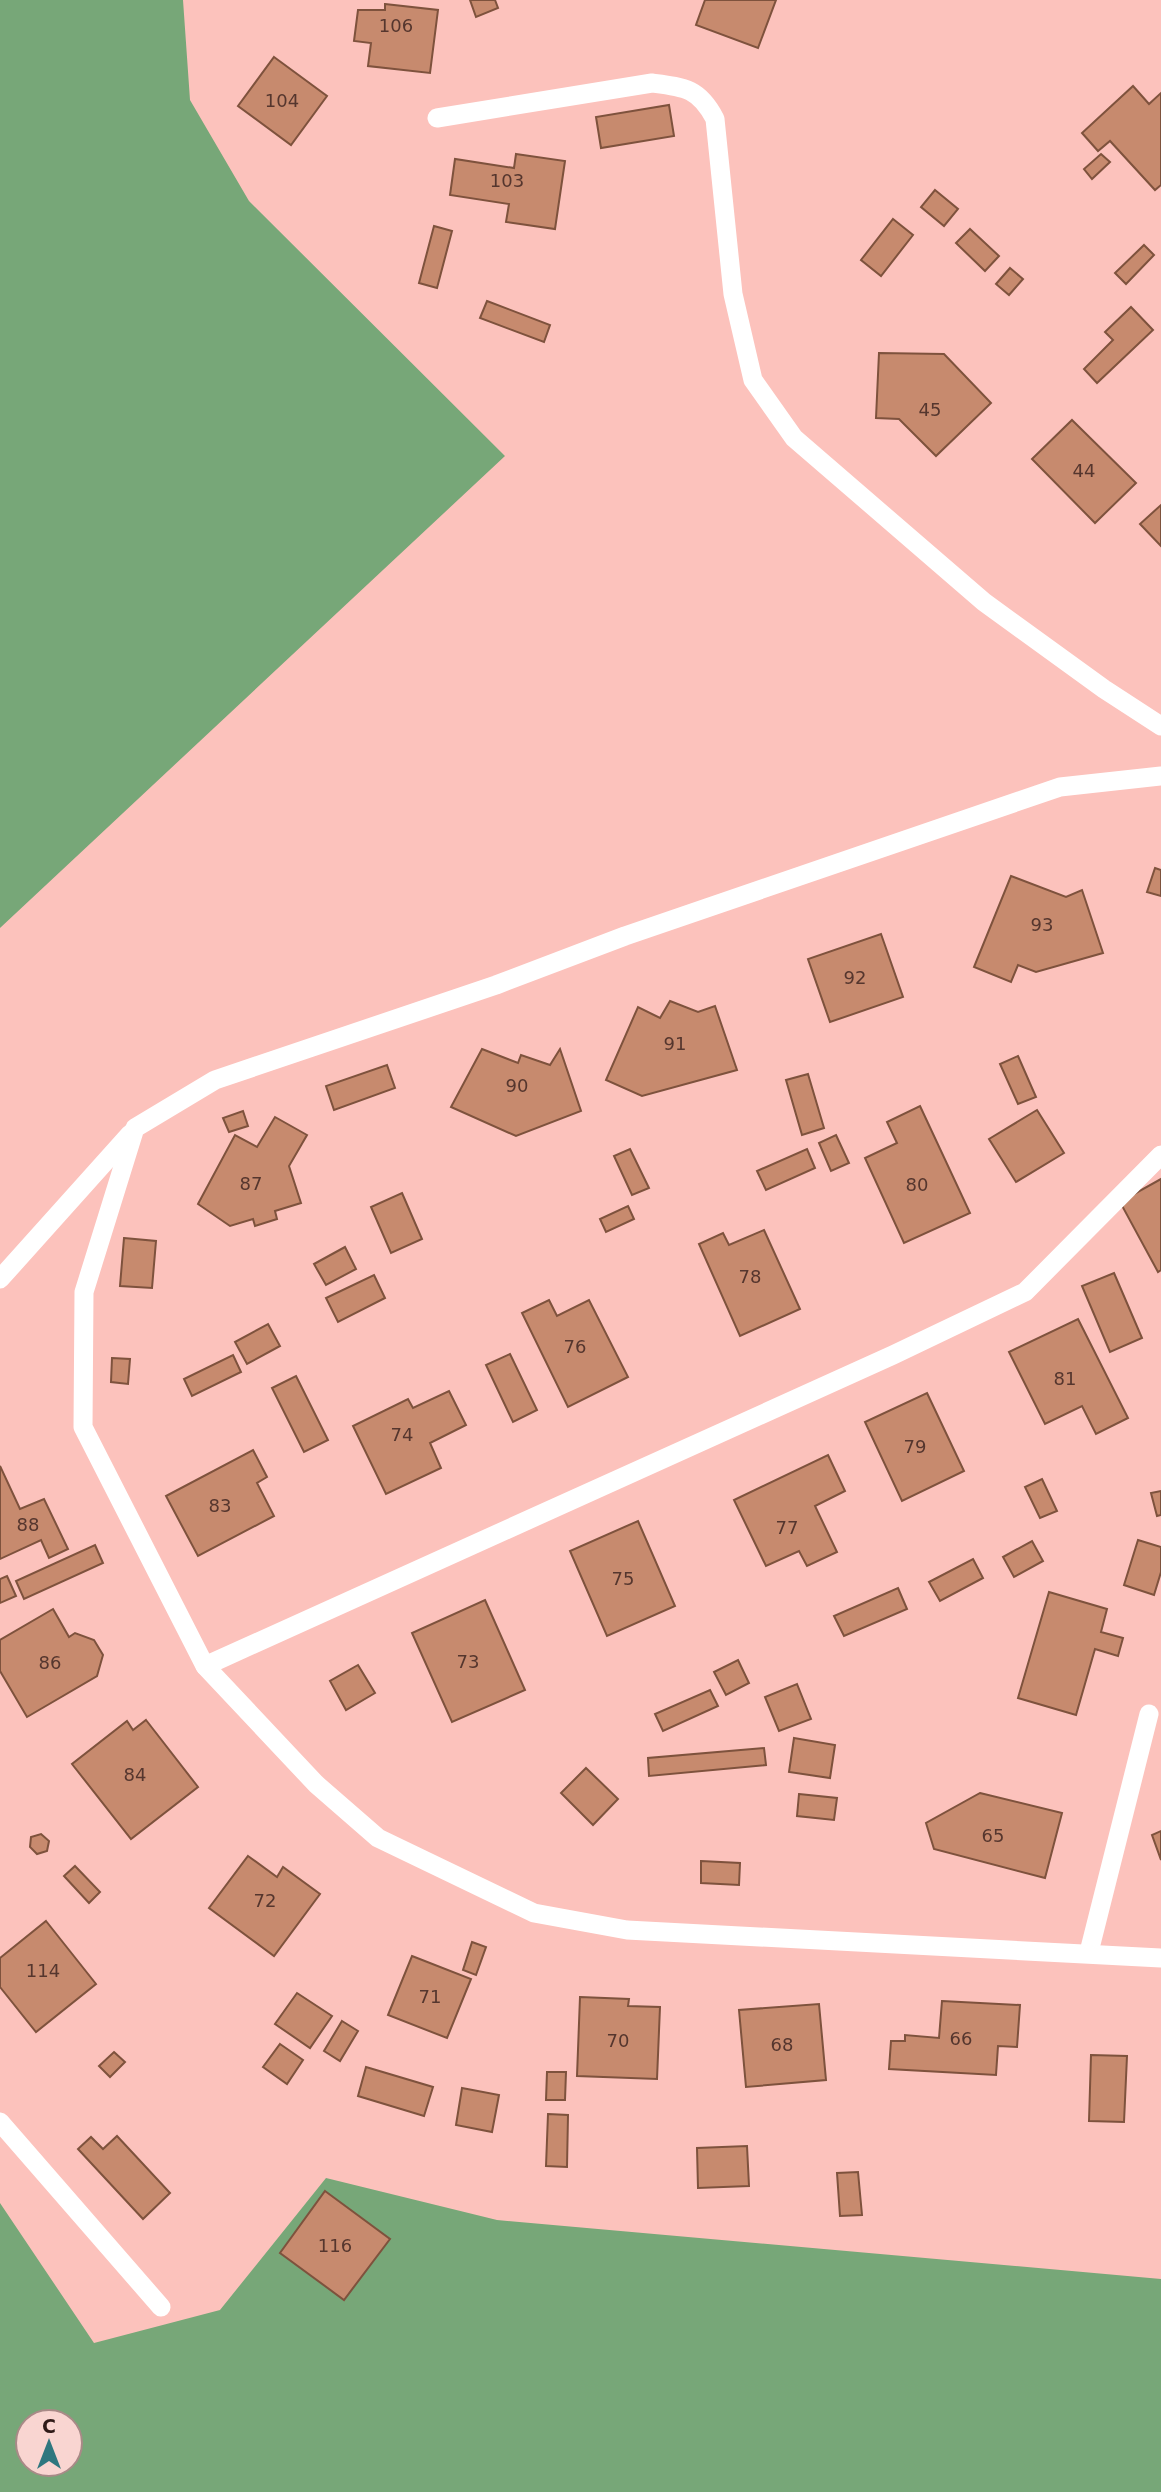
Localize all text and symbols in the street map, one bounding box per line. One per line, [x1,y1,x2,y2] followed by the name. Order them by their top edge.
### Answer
[379,15,413,36] house number: 106
[265,90,299,111] house number: 104
[490,170,524,191] house number: 103
[919,399,941,420] house number: 45
[1073,460,1095,481] house number: 44
[1031,914,1053,935] house number: 93
[844,967,866,988] house number: 92
[664,1033,686,1054] house number: 91
[506,1075,528,1096] house number: 90
[240,1173,262,1194] house number: 87
[906,1174,928,1195] house number: 80
[739,1266,761,1287] house number: 78
[564,1336,586,1357] house number: 76
[1054,1368,1076,1389] house number: 81
[391,1424,413,1445] house number: 74
[904,1436,926,1457] house number: 79
[209,1495,231,1516] house number: 83
[17,1514,39,1535] house number: 88
[776,1517,798,1538] house number: 77
[612,1568,634,1589] house number: 75
[457,1651,479,1672] house number: 73
[39,1652,61,1673] house number: 86
[124,1764,146,1785] house number: 84
[982,1825,1004,1846] house number: 65
[254,1890,276,1911] house number: 72
[26,1960,60,1981] house number: 114
[419,1986,441,2007] house number: 71
[950,2028,972,2049] house number: 66
[607,2030,629,2051] house number: 70
[771,2034,793,2055] house number: 68
[318,2235,352,2256] house number: 116
[14,2408,84,2478] north arrow
[42,2415,56,2437] text: С

